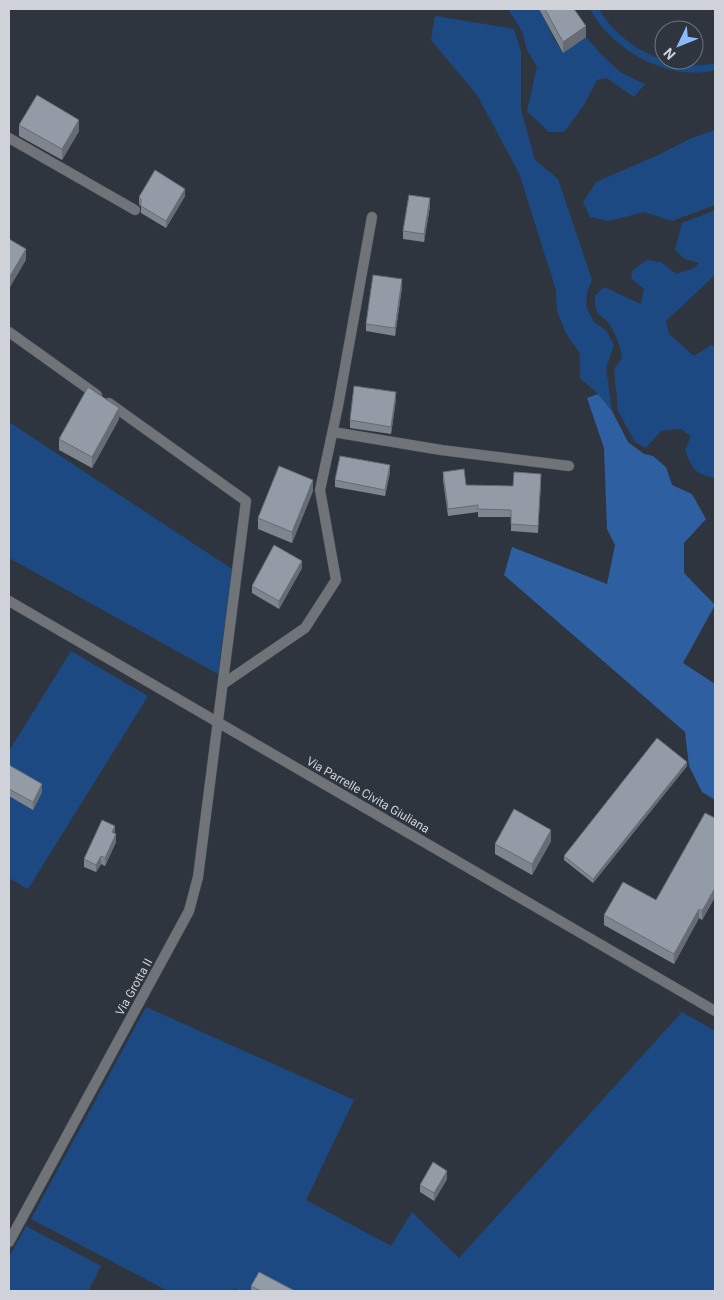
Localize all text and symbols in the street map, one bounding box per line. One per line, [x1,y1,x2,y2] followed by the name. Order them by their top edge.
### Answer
[654,20,704,70] north arrow
[660,45,679,63] text: N
[304,754,432,836] street label: Via Parrelle Civita Giuliana
[113,956,155,1018] street label: Via Grotta II

